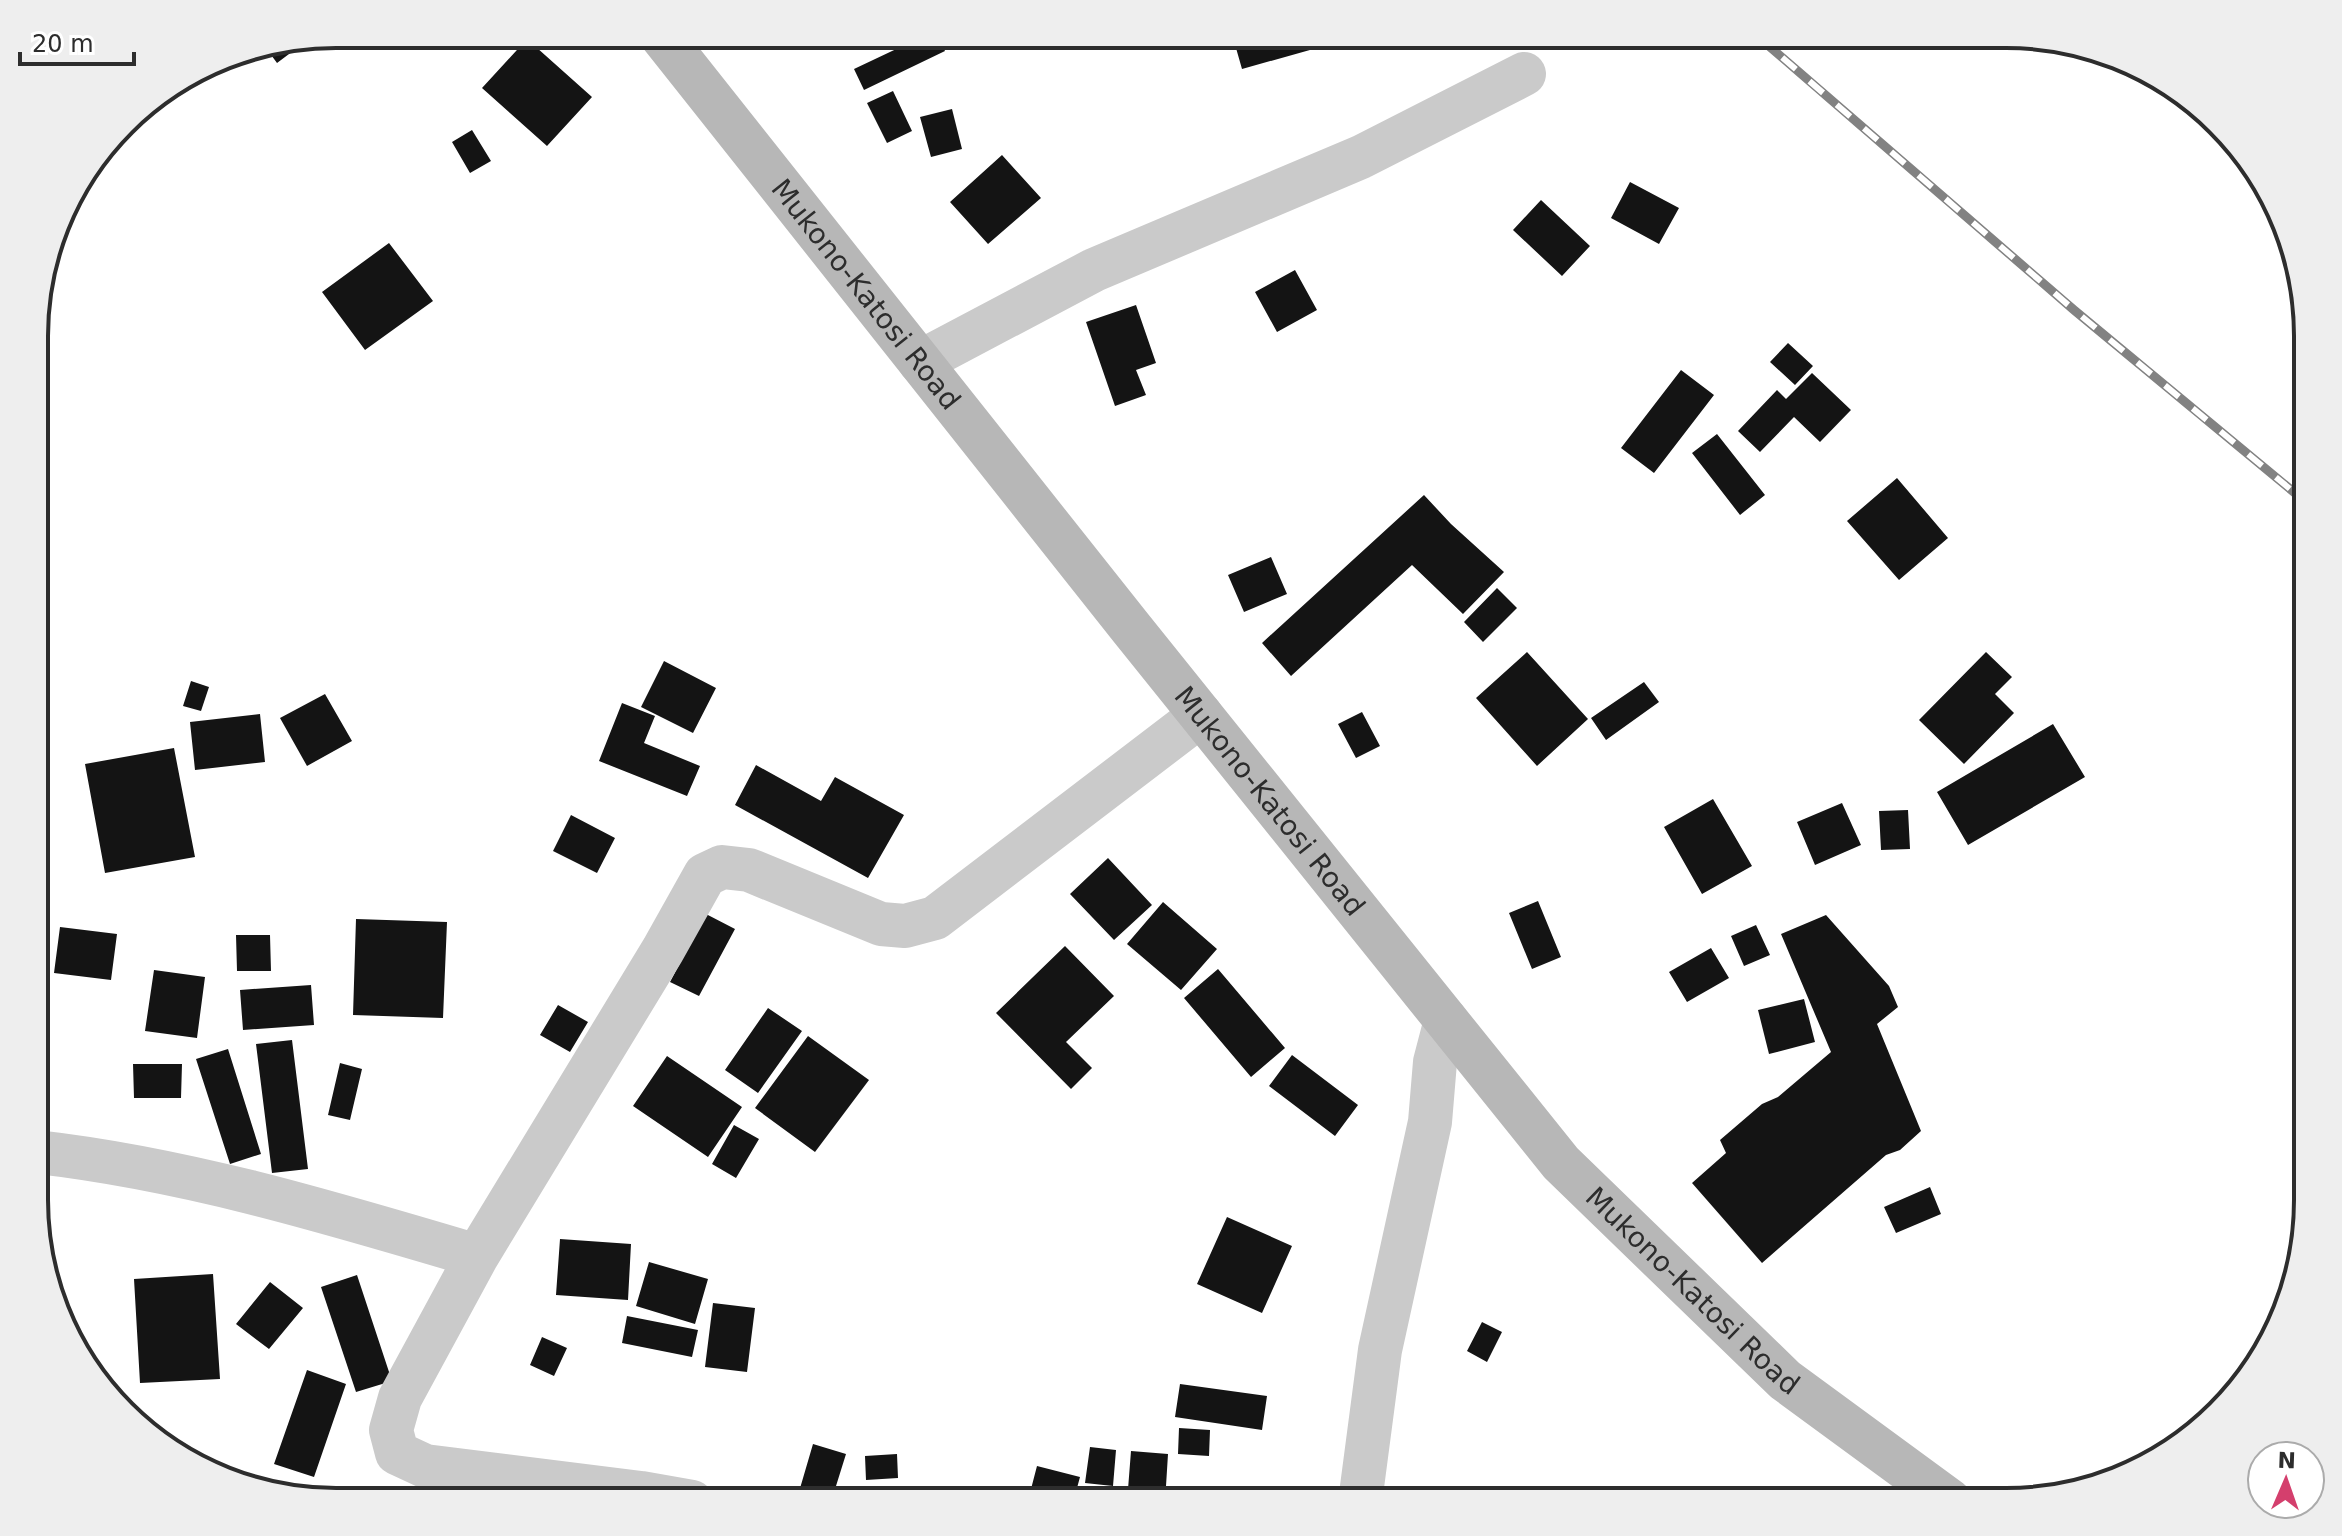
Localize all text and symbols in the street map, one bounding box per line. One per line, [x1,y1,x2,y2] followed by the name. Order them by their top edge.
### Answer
[20,16,134,66] scale bar
[32,30,94,58] text: 20 m
[765,172,968,416] street label: Mukono-Katosi Road
[1168,680,1372,922] street label: Mukono-Katosi Road
[1579,1180,1806,1402] street label: Mukono-Katosi Road
[2246,1440,2326,1520] north arrow
[2277,1448,2296,1473] text: N

